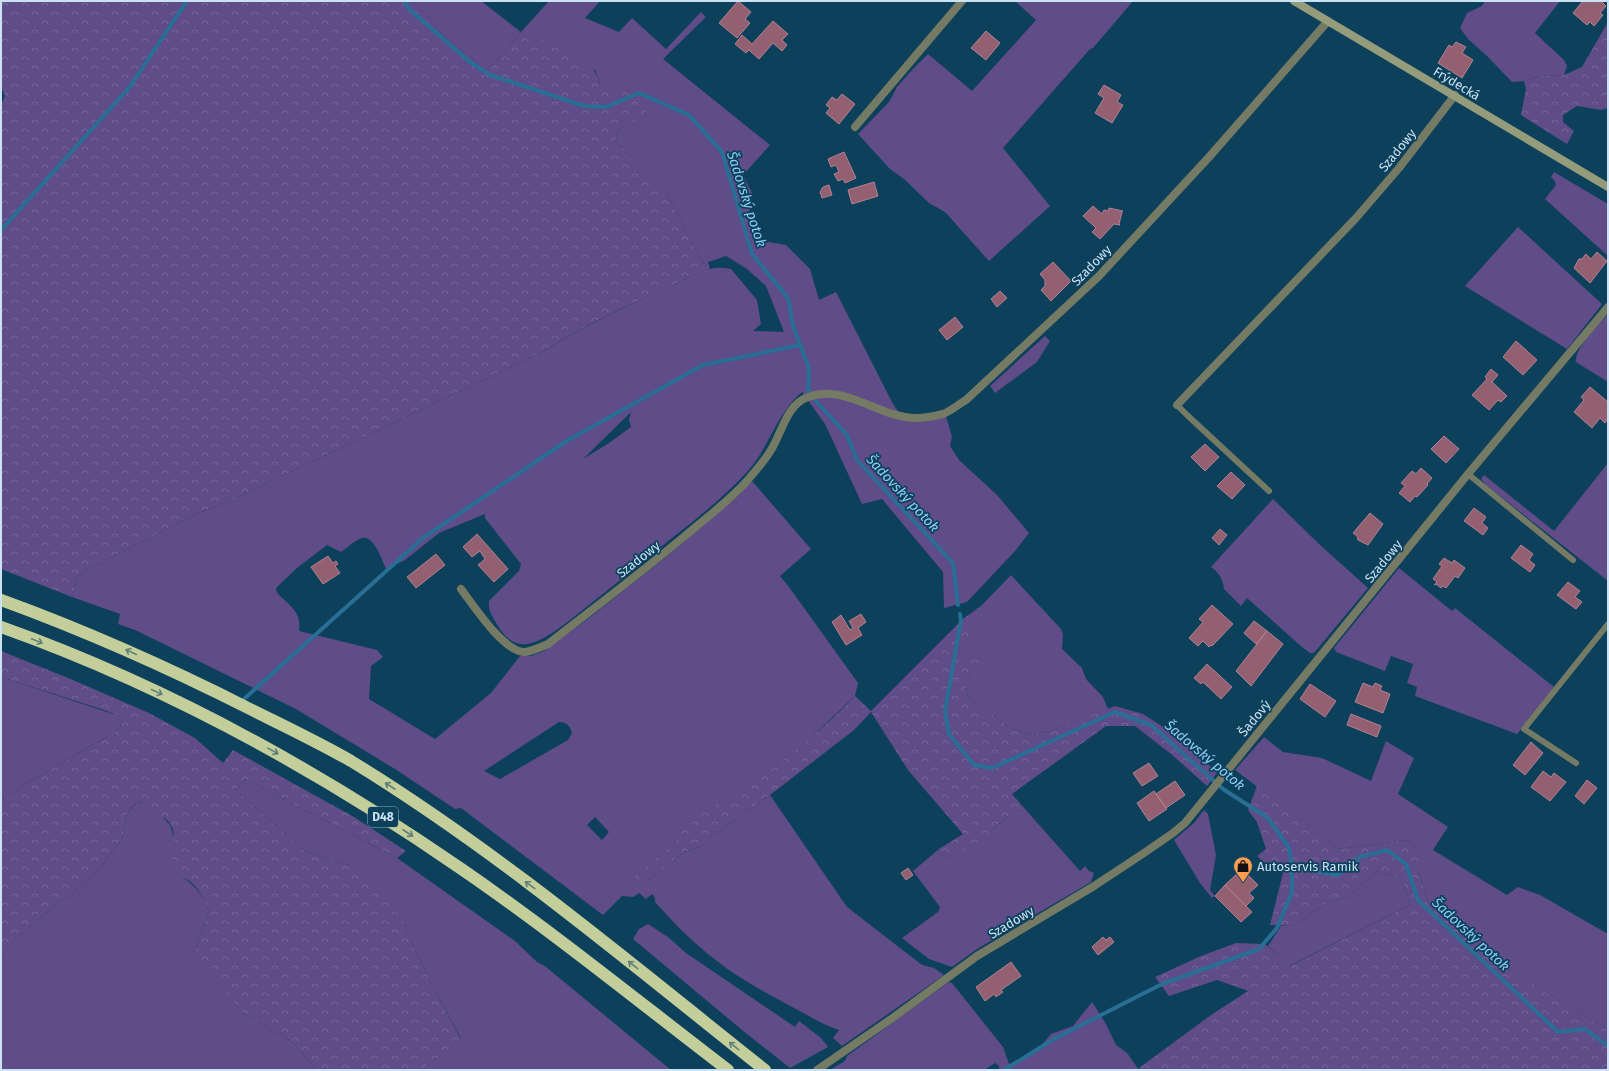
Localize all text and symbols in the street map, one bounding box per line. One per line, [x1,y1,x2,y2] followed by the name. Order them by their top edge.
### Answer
[1431,64,1483,103] street label: Frýdecká
[1376,125,1420,175] street label: Szadowy
[723,148,771,249] water label: Šadovský potok
[1068,242,1115,289] street label: Szadowy
[862,450,944,536] water label: Šadovský potok
[1362,536,1406,586] street label: Szadowy
[614,538,663,581] street label: Szadowy
[31,638,43,645] one-way arrow
[125,648,137,655] one-way arrow
[151,689,163,696] one-way arrow
[1234,696,1274,739] street label: Šadový
[1160,715,1249,794] water label: Šadovský potok
[267,748,279,756] one-way arrow
[385,782,396,790] one-way arrow
[368,807,398,827] road number: D48
[402,829,414,837] one-way arrow
[1232,855,1254,883] shop icon: Autoservis Ramik
[1257,859,1358,874] place label: Autoservis Ramik
[525,881,536,889] one-way arrow
[1428,893,1514,975] water label: Šadovský potok
[986,903,1037,942] street label: Szadowy
[627,961,638,970] one-way arrow
[729,1041,740,1050] one-way arrow

